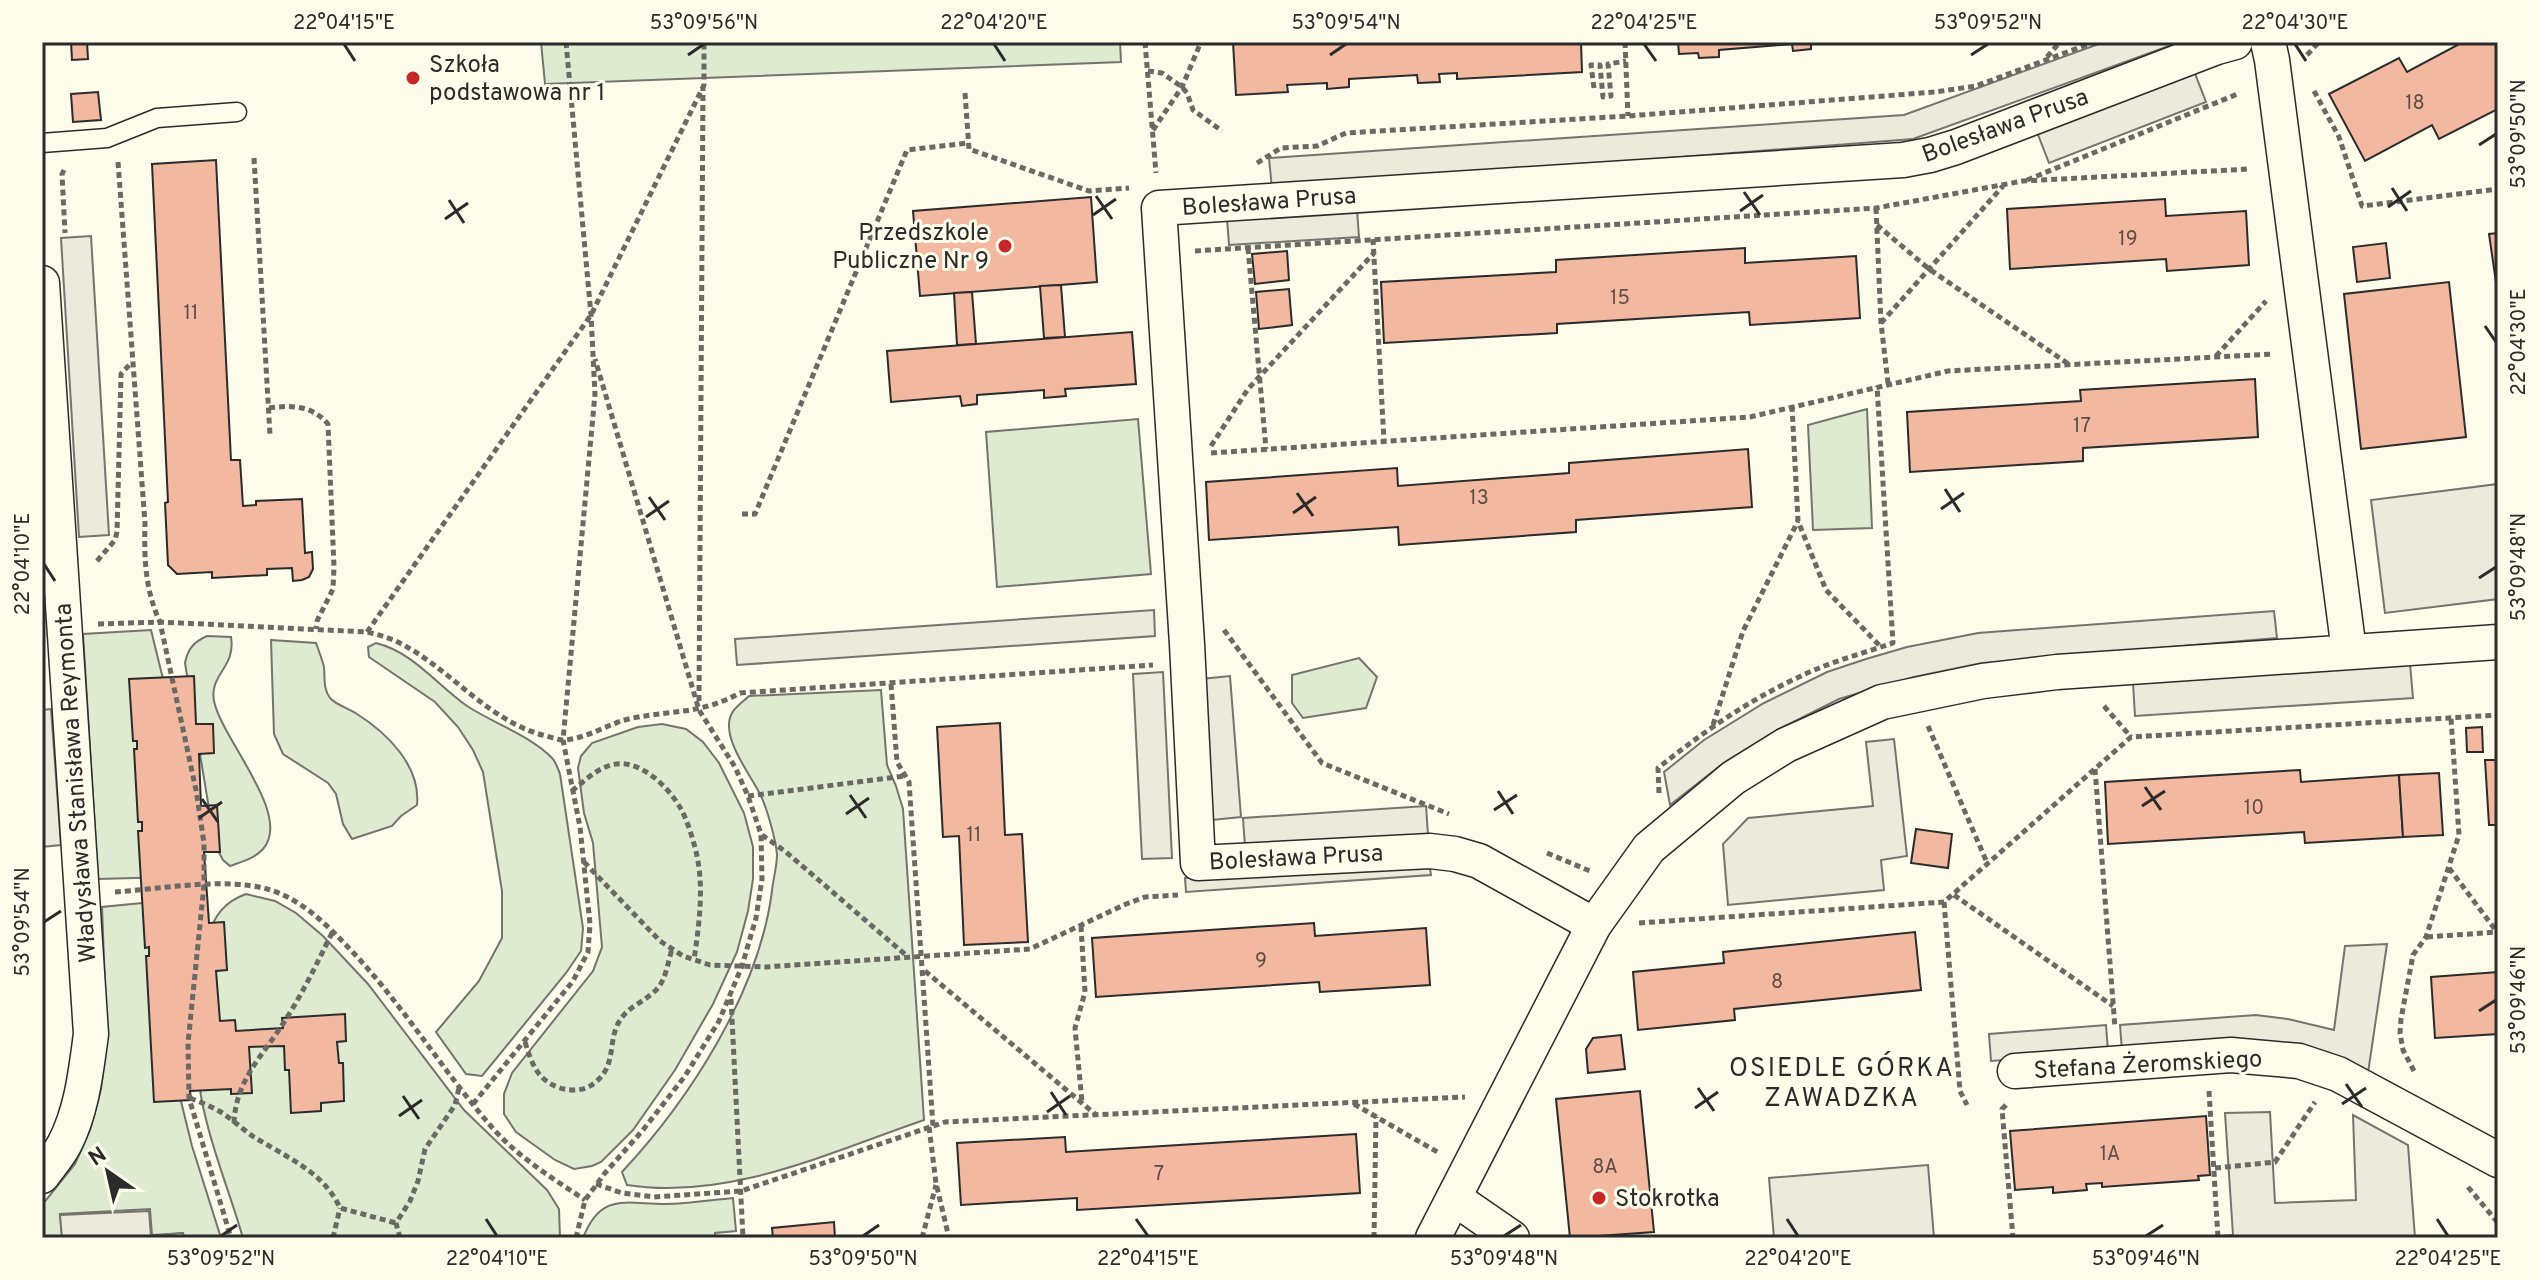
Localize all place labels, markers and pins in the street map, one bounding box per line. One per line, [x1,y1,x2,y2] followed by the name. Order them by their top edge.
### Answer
[429,51,605,109] place label: Szkoła podstawowa nr 1
[404,69,422,87] marker: Szkoła podstawowa nr 1
[832,219,989,277] place label: Przedszkole Publiczne Nr 9
[996,237,1014,255] marker: Przedszkole Publiczne Nr 9
[1615,1185,1720,1215] place label: Stokrotka
[1590,1189,1608,1207] marker: Stokrotka

